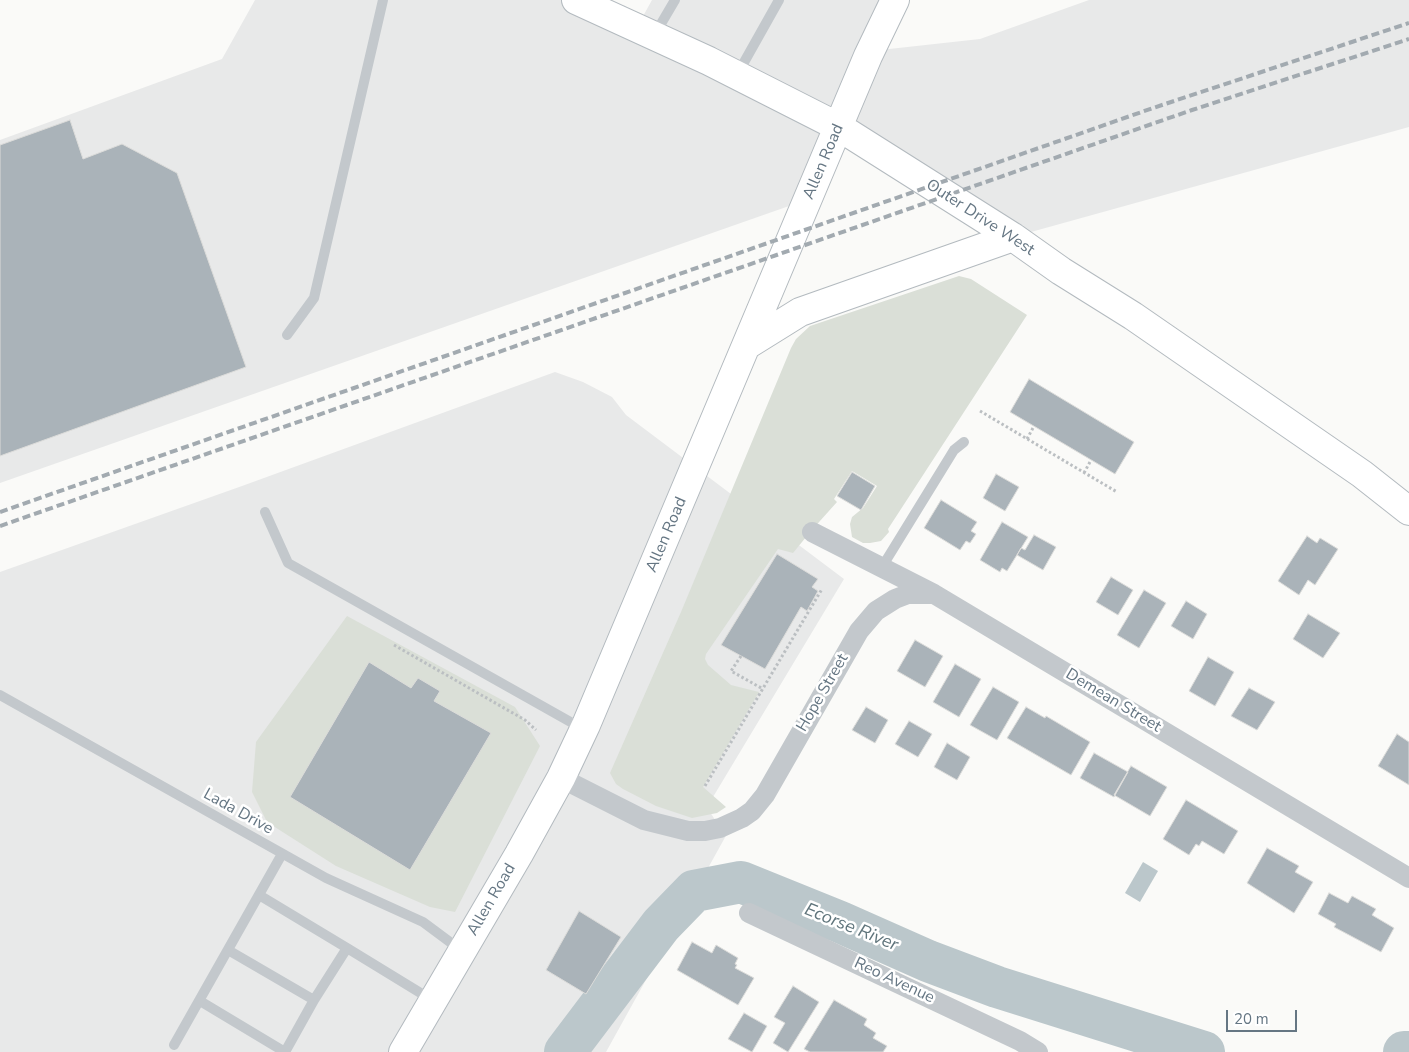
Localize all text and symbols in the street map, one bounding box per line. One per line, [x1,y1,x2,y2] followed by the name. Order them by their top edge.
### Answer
[800,121,848,203] street label: Allen Road
[922,176,1038,260] street label: Outer Drive West
[643,494,691,576] street label: Allen Road
[793,651,853,735] street label: Hope Street
[1062,665,1164,737] street label: Demean Street
[200,785,276,839] street label: Lada Drive
[464,861,520,939] street label: Allen Road
[801,899,901,957] water label: Ecorse River
[851,954,937,1008] street label: Reo Avenue
[1229,1000,1300,1032] scale bar
[1234,1009,1269,1029] text: 20 m

